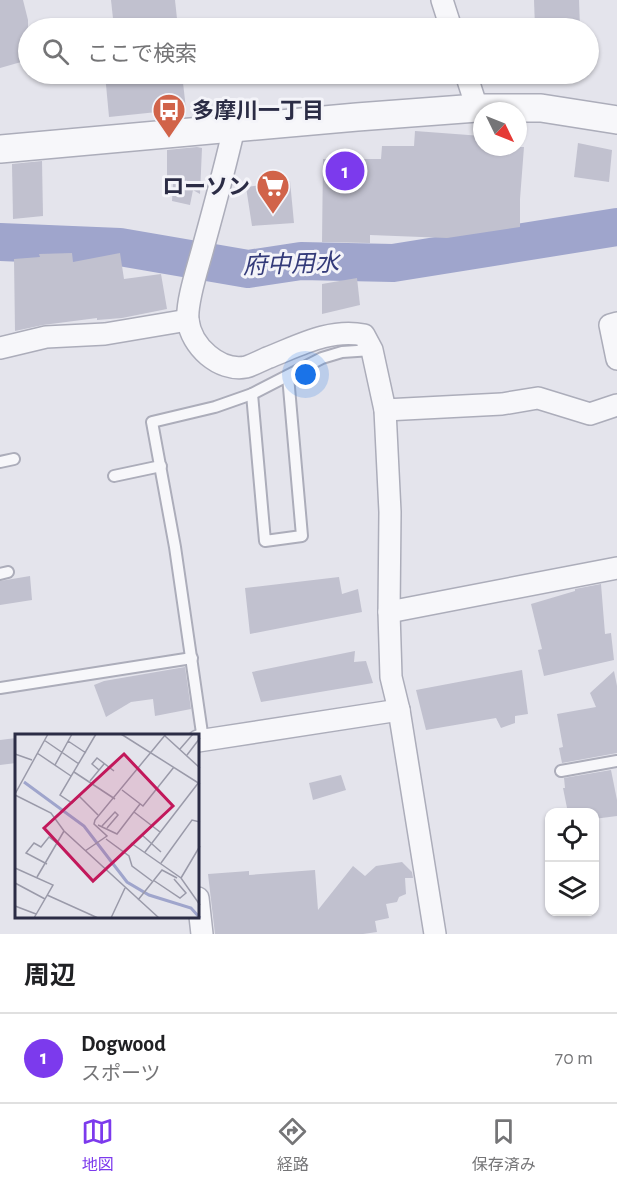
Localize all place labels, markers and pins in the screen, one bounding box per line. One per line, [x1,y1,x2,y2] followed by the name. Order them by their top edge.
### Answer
[151,92,187,139] bus stop icon: 多摩川一丁目
[192,99,324,122] place label: 多摩川一丁目
[326,148,364,194] pin: 1
[255,168,291,215] supermarket icon: ローソン
[162,176,250,198] place label: ローソン

